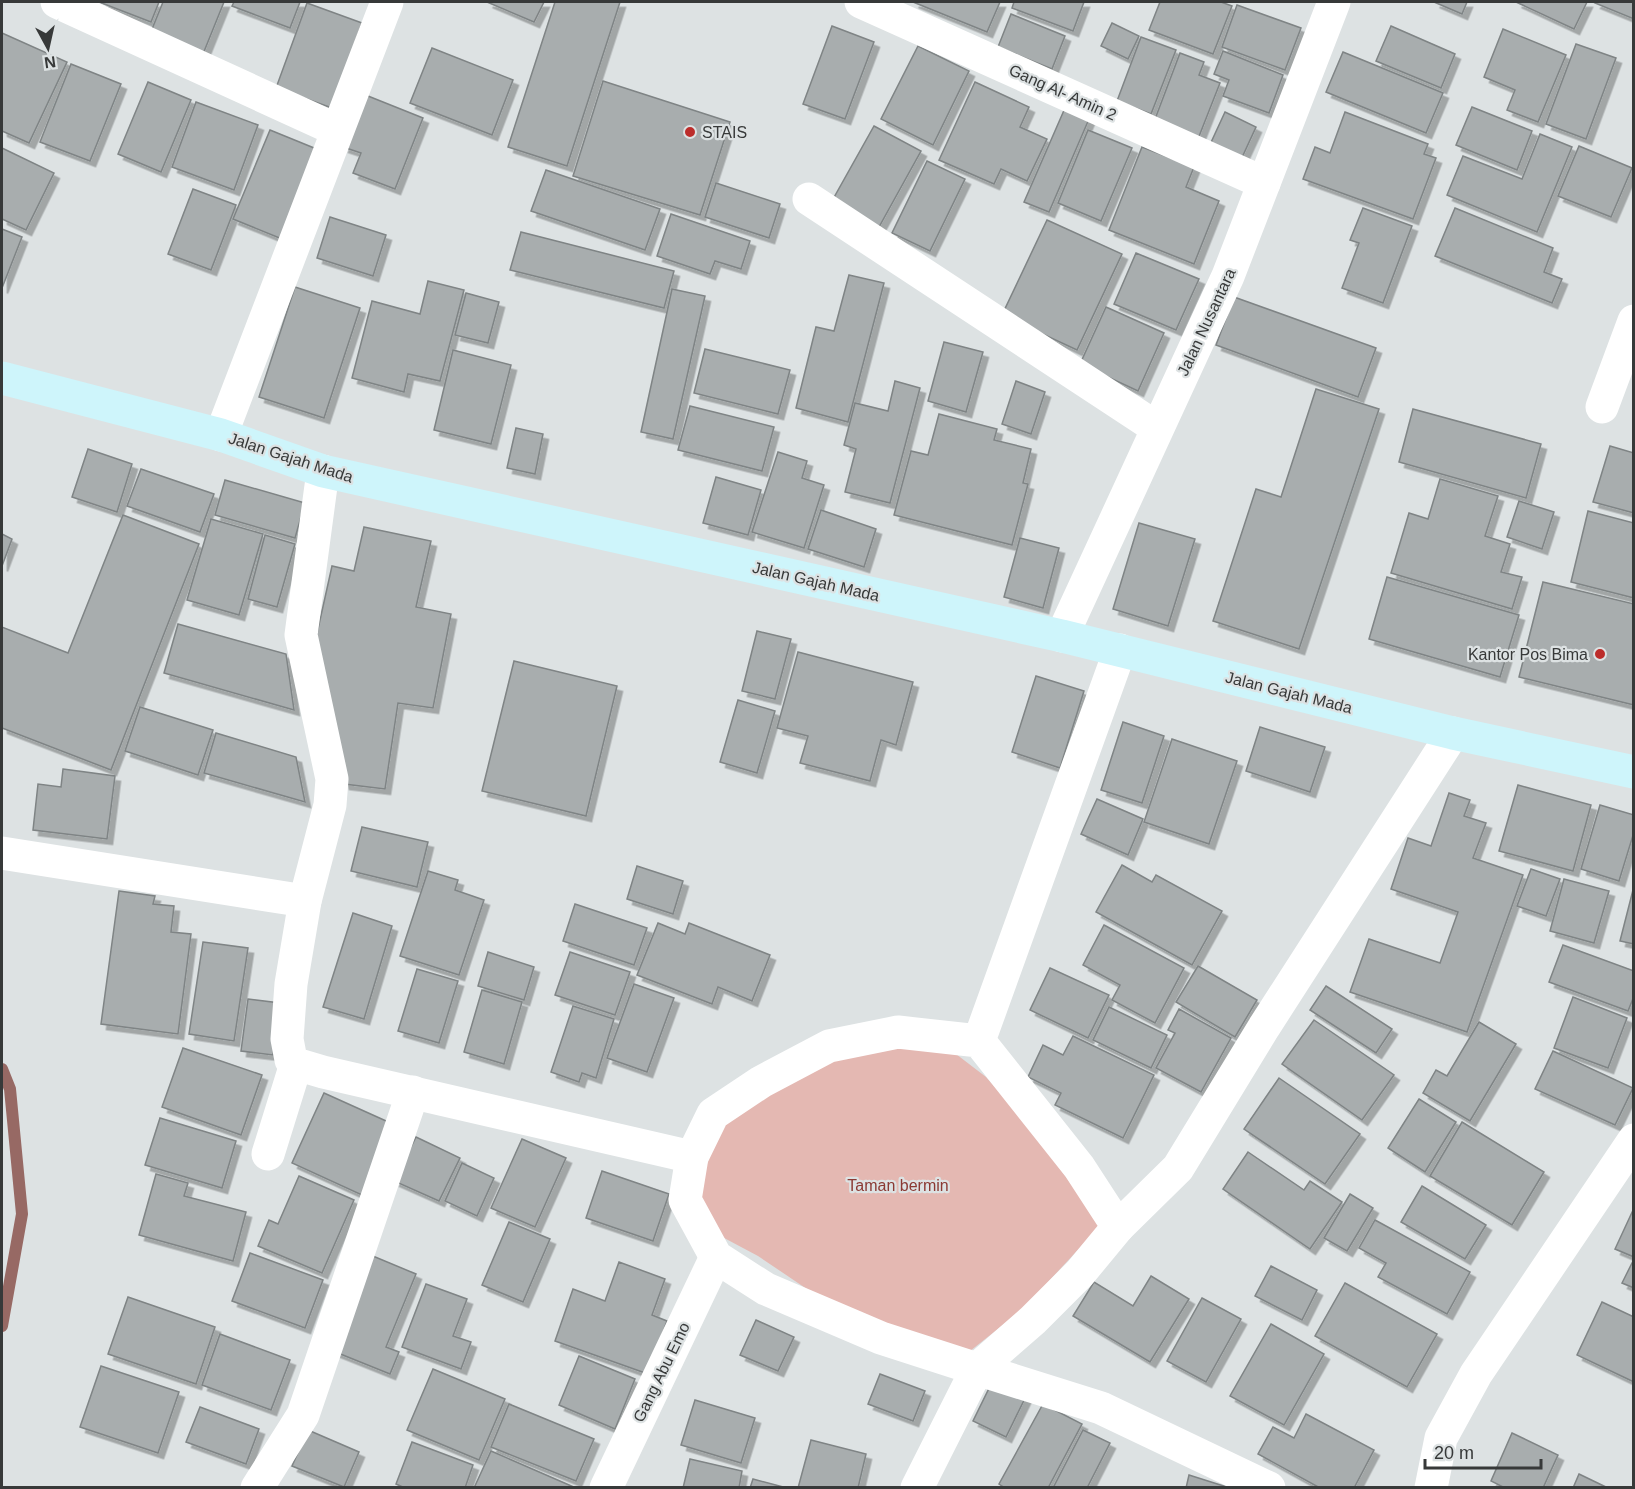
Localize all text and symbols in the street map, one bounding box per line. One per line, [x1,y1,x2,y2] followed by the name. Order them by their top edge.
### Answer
[18,18,78,78] north arrow
[43,53,57,72] text: N
[1007,61,1119,124] street label: Gang Al- Amin 2
[702,124,747,141] place label: STAIS
[683,125,697,139] marker: STAIS
[1174,266,1239,379] street label: Jalan Nusantara
[226,429,355,486] street label: Jalan Gajah Mada
[751,559,881,604] street label: Jalan Gajah Mada
[1468,646,1588,663] place label: Kantor Pos Bima
[1593,647,1607,661] marker: Kantor Pos Bima
[1224,669,1354,716] street label: Jalan Gajah Mada
[847,1177,949,1194] park label: Taman bermin
[630,1320,693,1425] street label: Gang Abu Emo
[1425,1432,1540,1470] scale bar
[1434,1443,1474,1463] text: 20 m

